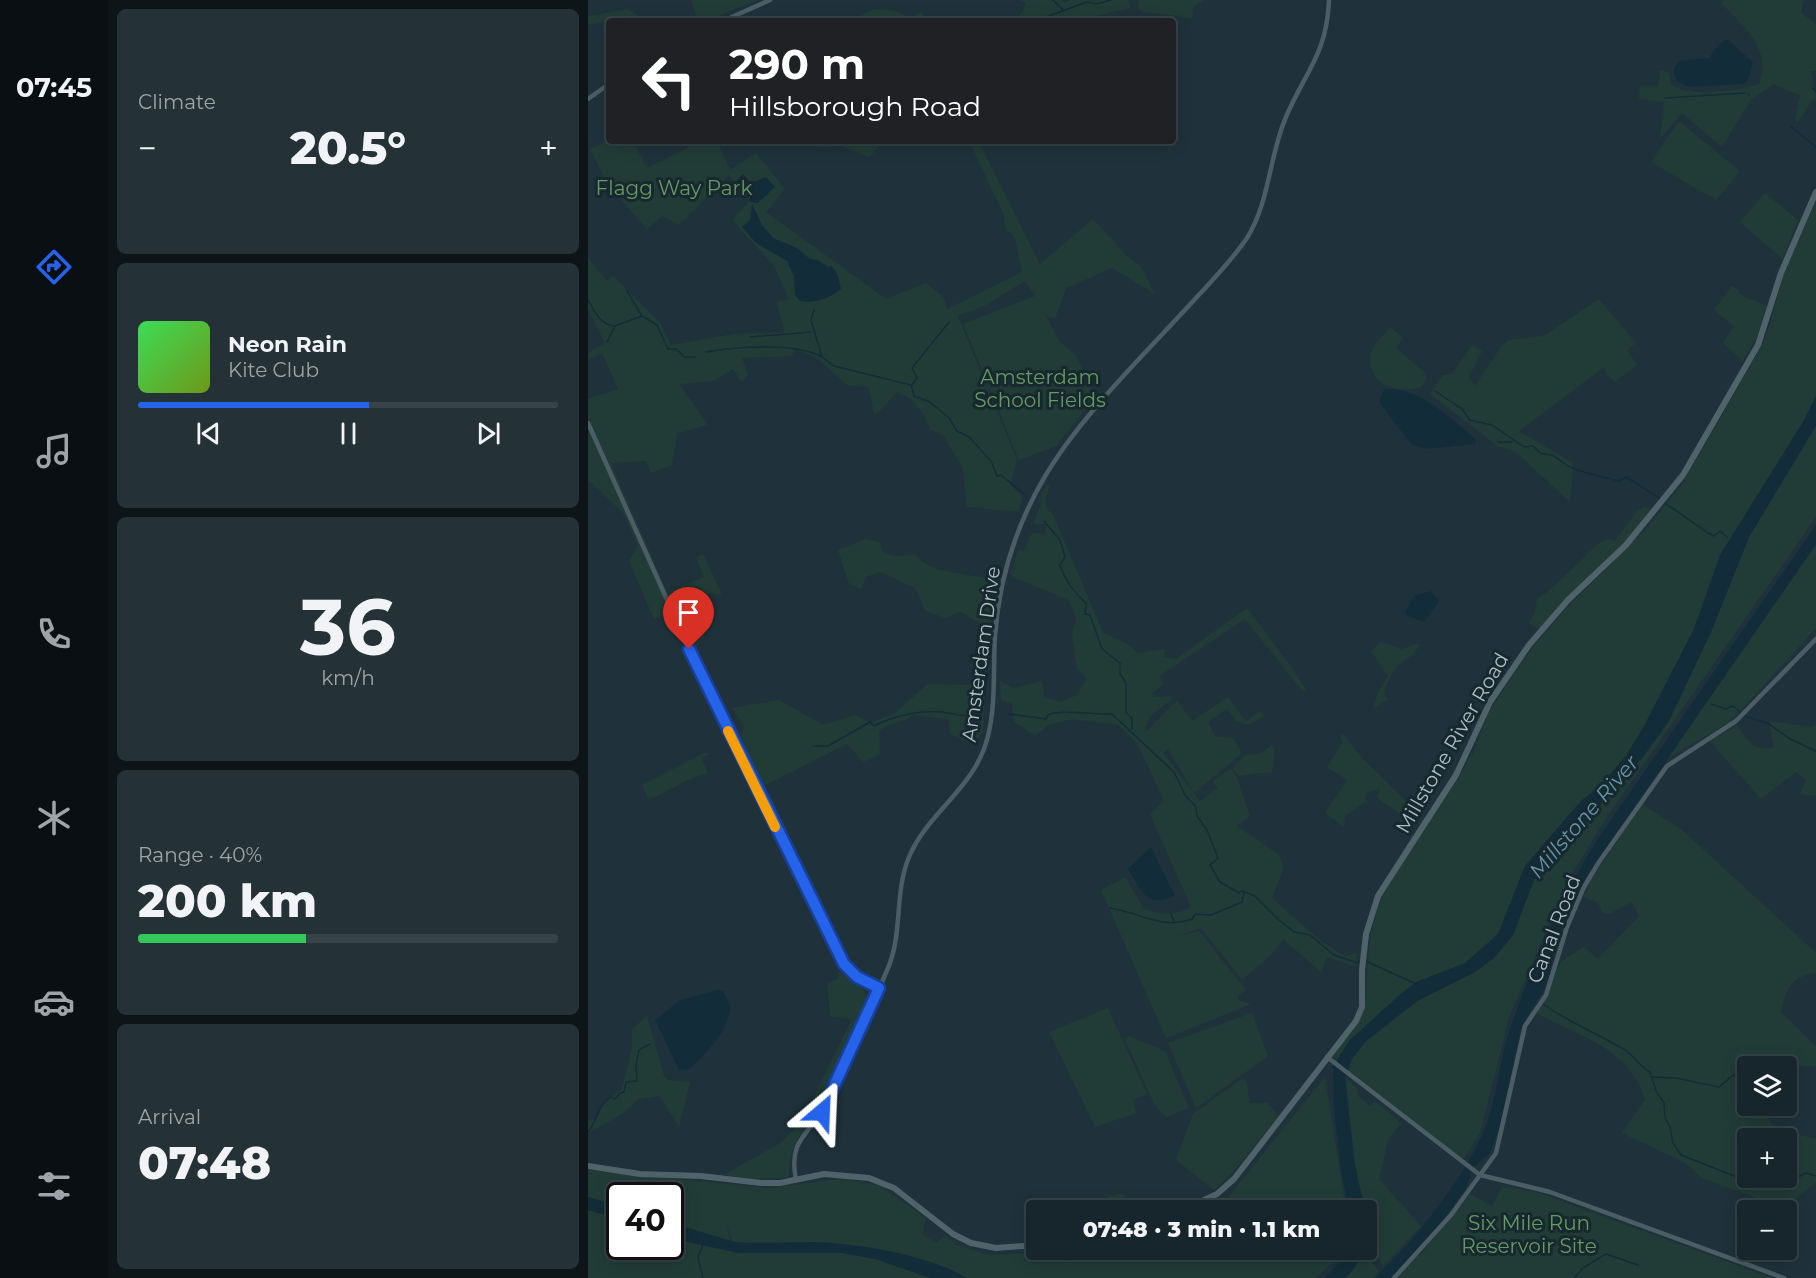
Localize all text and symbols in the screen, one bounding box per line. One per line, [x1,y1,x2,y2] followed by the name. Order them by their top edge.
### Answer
[729,38,865,90] text: 290 m
[630,42,708,120] icon: left
[16,71,92,104] text: 07:45
[138,90,216,114] text: Climate
[729,90,981,123] text: Hillsborough Road
[290,120,406,175] text: 20.5°
[138,128,157,168] text: −
[539,128,558,168] text: +
[596,176,752,200] park label: Flagg Way Park
[33,246,75,288] icon: directions
[228,331,347,358] text: Neon Rain
[228,358,319,382] text: Kite Club
[974,365,1106,412] park label: Amsterdam School Fields
[192,417,225,450] icon: previous
[332,417,365,450] icon: pause
[472,417,505,450] icon: next
[33,430,75,472] icon: music
[957,565,1005,743] street label: Amsterdam Drive
[300,579,396,675] text: 36
[663,587,714,649] pin
[672,596,705,629] icon: arrive
[33,613,75,655] icon: phone
[1391,649,1513,837] street label: Millstone River Road
[321,666,375,690] text: km/h
[1524,750,1644,883] water label: Millstone River
[33,797,75,839] icon: climate
[138,843,262,867] text: Range · 40%
[1522,871,1586,987] street label: Canal Road
[138,873,317,928] text: 200 km
[33,981,75,1023] icon: car
[1737,1056,1797,1260] map controls
[1737,1056,1797,1116] button: layers
[790,1080,854,1144] position arrow
[138,1105,201,1129] text: Arrival
[1737,1128,1797,1188] button: +
[138,1135,271,1190] text: 07:48
[33,1165,75,1207] icon: filters
[606,1182,684,1260] speed limit sign: 40
[1737,1200,1797,1260] button: −
[1461,1211,1597,1258] park label: Six Mile Run Reservoir Site
[1083,1216,1320,1243] text: 07:48 · 3 min · 1.1 km

